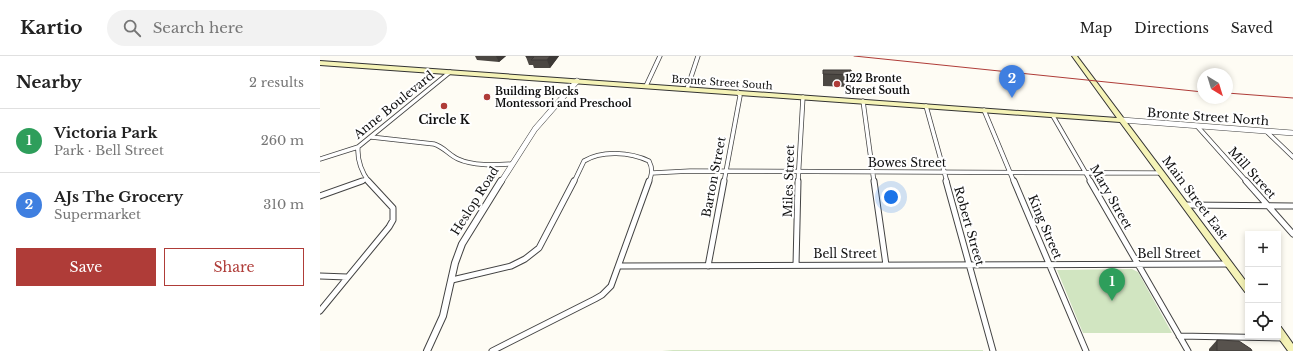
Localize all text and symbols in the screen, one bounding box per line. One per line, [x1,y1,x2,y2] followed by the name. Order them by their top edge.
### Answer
[107,10,387,46] search box
[20,16,83,39] text: Kartio
[121,17,143,39] icon: search
[153,18,243,37] text: Search here
[1080,19,1112,37] text: Map
[1134,19,1209,37] text: Directions
[1231,19,1273,37] text: Saved
[999,65,1025,98] pin: 2
[350,68,437,142] street label: Anne Boulevard
[1197,68,1233,104] north arrow
[16,72,82,93] text: Nearby
[671,72,773,93] street label: Bronte Street South
[845,72,911,97] place label: 122 Bronte Street South
[249,74,304,91] text: 2 results
[832,79,842,89] marker: 122 Bronte Street South
[495,85,632,110] place label: Building Blocks Montessori and Preschool
[482,92,492,102] marker: Building Blocks Montessori and Preschool
[439,101,449,111] marker: Circle K
[1147,105,1269,128] street label: Bronte Street North
[418,112,471,127] place label: Circle K
[54,123,158,142] text: Victoria Park
[26,132,32,149] text: 1
[261,132,304,149] text: 260 m
[698,135,729,218] street label: Barton Street
[54,142,164,159] text: Park · Bell Street
[780,144,797,218] street label: Miles Street
[1225,144,1280,202] street label: Mill Street
[1159,153,1232,243] street label: Main Street East
[868,155,947,170] street label: Bowes Street
[1087,162,1136,232] street label: Mary Street
[447,164,502,238] street label: Heslop Road
[951,185,988,268] street label: Robert Street
[54,187,183,206] text: AJs The Grocery
[881,187,901,207] your location
[1025,192,1066,262] street label: King Street
[25,196,33,213] text: 2
[263,196,304,213] text: 310 m
[54,206,141,223] text: Supermarket
[1245,231,1281,339] map controls
[1245,231,1281,267] button: +
[813,246,877,261] street label: Bell Street
[1137,246,1201,261] street label: Bell Street
[16,248,156,286] button: Save
[164,248,304,286] button: Share
[1245,267,1281,303] button: −
[1099,268,1125,301] pin: 1
[1245,303,1281,339] button: locate

